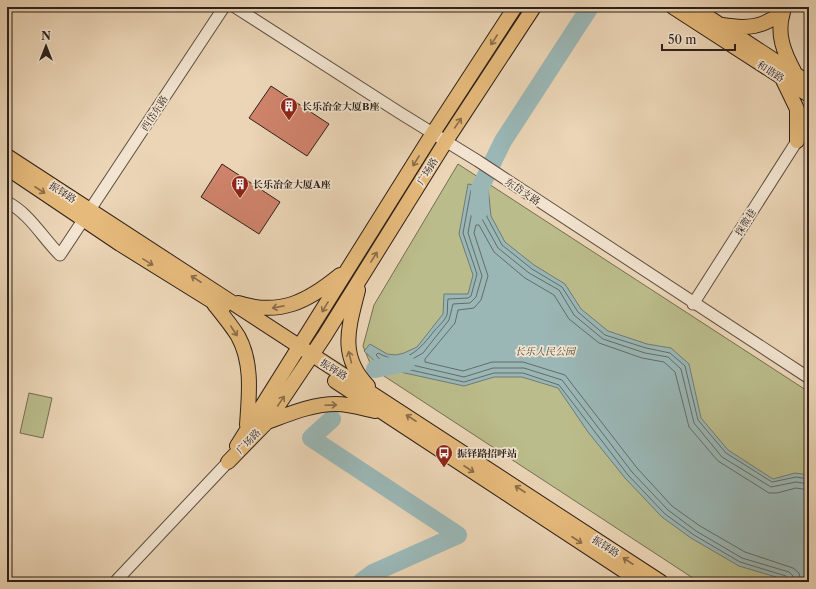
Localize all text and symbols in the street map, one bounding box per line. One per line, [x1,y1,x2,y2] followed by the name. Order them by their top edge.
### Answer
[26,26,66,66] north arrow
[662,26,735,52] scale bar
[41,29,51,43] text: N
[668,32,697,47] text: 50 m
[490,34,498,45] one-way arrow
[755,58,787,85] street label: 和谐路
[138,93,171,134] street label: 西岱东路
[279,96,299,121] building icon: 长乐冶金大厦B座
[302,100,379,113] place label: 长乐冶金大厦B座
[454,117,462,129] one-way arrow
[412,155,420,166] one-way arrow
[414,155,441,187] street label: 广场路
[230,174,250,199] building icon: 长乐冶金大厦A座
[503,175,543,208] street label: 东岱支路
[253,178,331,191] place label: 长乐冶金大厦A座
[47,179,79,206] street label: 振铎路
[34,186,45,194] one-way arrow
[732,206,759,238] street label: 探微巷
[370,251,378,263] one-way arrow
[142,258,154,266] one-way arrow
[191,275,202,283] one-way arrow
[320,301,328,313] one-way arrow
[272,304,285,312] one-way arrow
[231,325,239,337] one-way arrow
[515,345,577,358] park label: 长乐人民公园
[346,351,354,364] one-way arrow
[318,356,350,383] street label: 振铎路
[277,396,285,407] one-way arrow
[324,401,337,409] one-way arrow
[406,414,417,422] one-way arrow
[233,426,263,457] street label: 广场路
[434,443,454,468] bus stop icon: 振铎路招呼站
[457,447,517,460] place label: 振铎路招呼站
[463,465,474,473] one-way arrow
[514,485,526,493] one-way arrow
[590,533,622,560] street label: 振铎路
[572,536,583,545] one-way arrow
[623,556,634,565] one-way arrow

